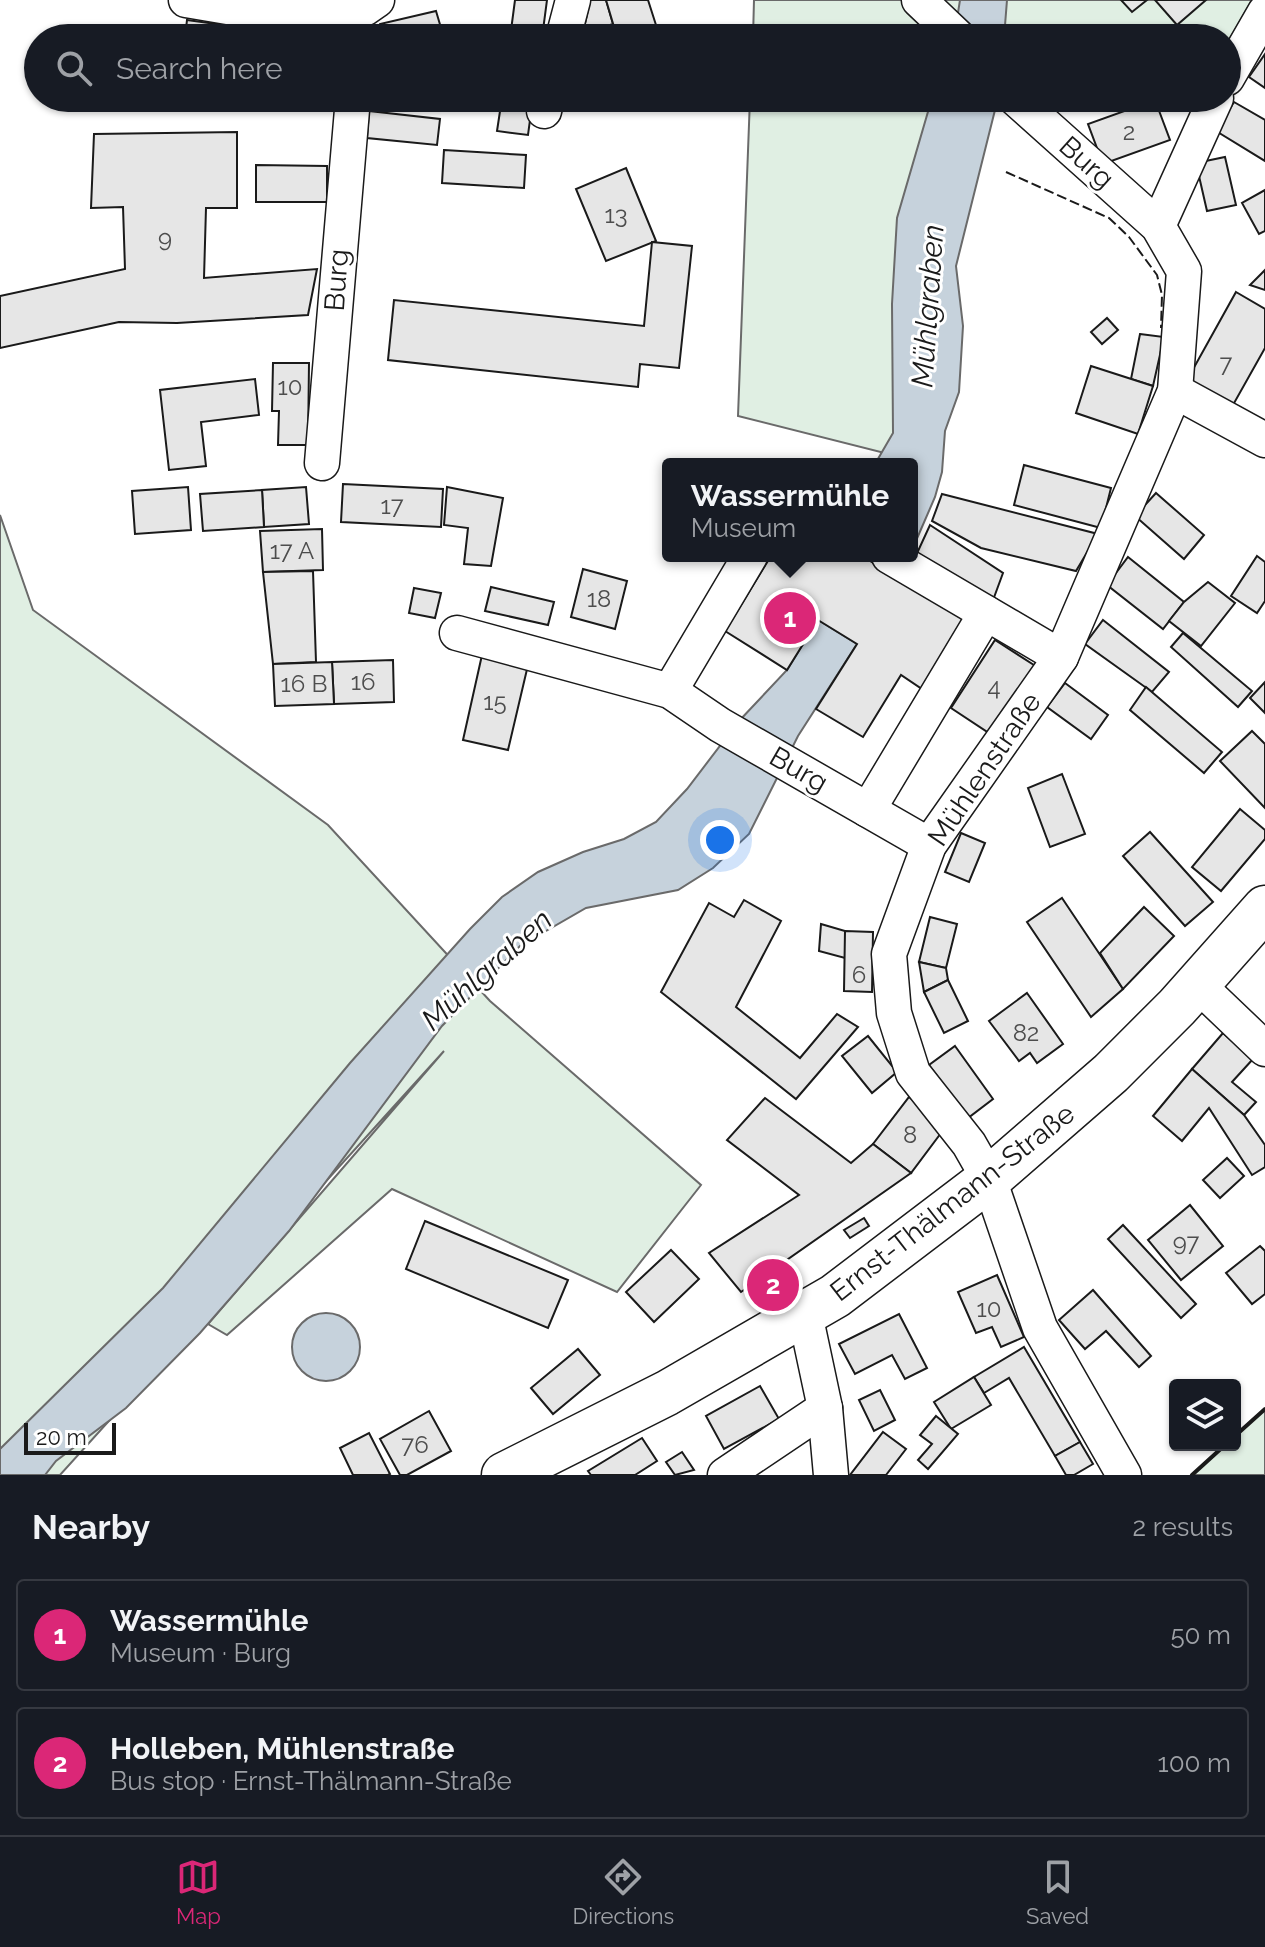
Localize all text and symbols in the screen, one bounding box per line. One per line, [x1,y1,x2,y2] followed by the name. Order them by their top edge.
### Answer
[24,24,1241,112] search box
[52,46,96,90] icon: search
[116,51,283,86] text: Search here
[1123,117,1135,146] house number: 2
[1053,129,1121,195] street label: Burg
[604,200,628,229] house number: 13
[904,223,951,389] water label: Mühlgraben
[158,224,172,253] house number: 9
[318,248,355,312] street label: Burg
[1220,349,1233,378] house number: 7
[278,372,302,401] house number: 10
[662,458,918,562] popup
[691,478,889,513] text: Wassermühle
[381,491,404,520] house number: 17
[691,513,796,543] text: Museum
[270,536,314,565] house number: 17 A
[587,584,611,613] house number: 18
[764,588,816,648] pin: 1
[351,667,375,696] house number: 16
[281,669,327,698] house number: 16 B
[987,672,1001,701] house number: 4
[921,686,1048,852] street label: Mühlenstraße
[483,687,507,716] house number: 15
[764,740,834,799] street label: Burg
[700,820,740,860] your location
[414,902,559,1037] water label: Mühlgraben
[852,960,866,989] house number: 6
[1013,1018,1039,1047] house number: 82
[824,1097,1081,1308] street label: Ernst-Thälmann-Straße
[903,1120,917,1149] house number: 8
[1173,1228,1200,1257] house number: 97
[747,1255,799,1315] pin: 2
[977,1294,1001,1323] house number: 10
[1169,1379,1241,1451] map controls
[1169,1379,1241,1451] button: layers
[24,1419,116,1455] scale bar
[36,1424,87,1450] text: 20 m
[401,1430,429,1459] house number: 76
[32,1507,150,1547] text: Nearby
[1133,1512,1233,1542] text: 2 results
[110,1603,308,1638] text: Wassermühle
[54,1620,66,1650] text: 1
[1170,1620,1231,1650] text: 50 m
[110,1638,291,1668] text: Museum · Burg
[110,1731,454,1766] text: Holleben, Mühlenstraße
[53,1748,67,1778] text: 2
[1158,1748,1231,1778] text: 100 m
[110,1766,512,1796] text: Bus stop · Ernst-Thälmann-Straße
[176,1855,221,1929] tab: Map
[573,1855,674,1929] tab: Directions
[1026,1855,1089,1929] tab: Saved

